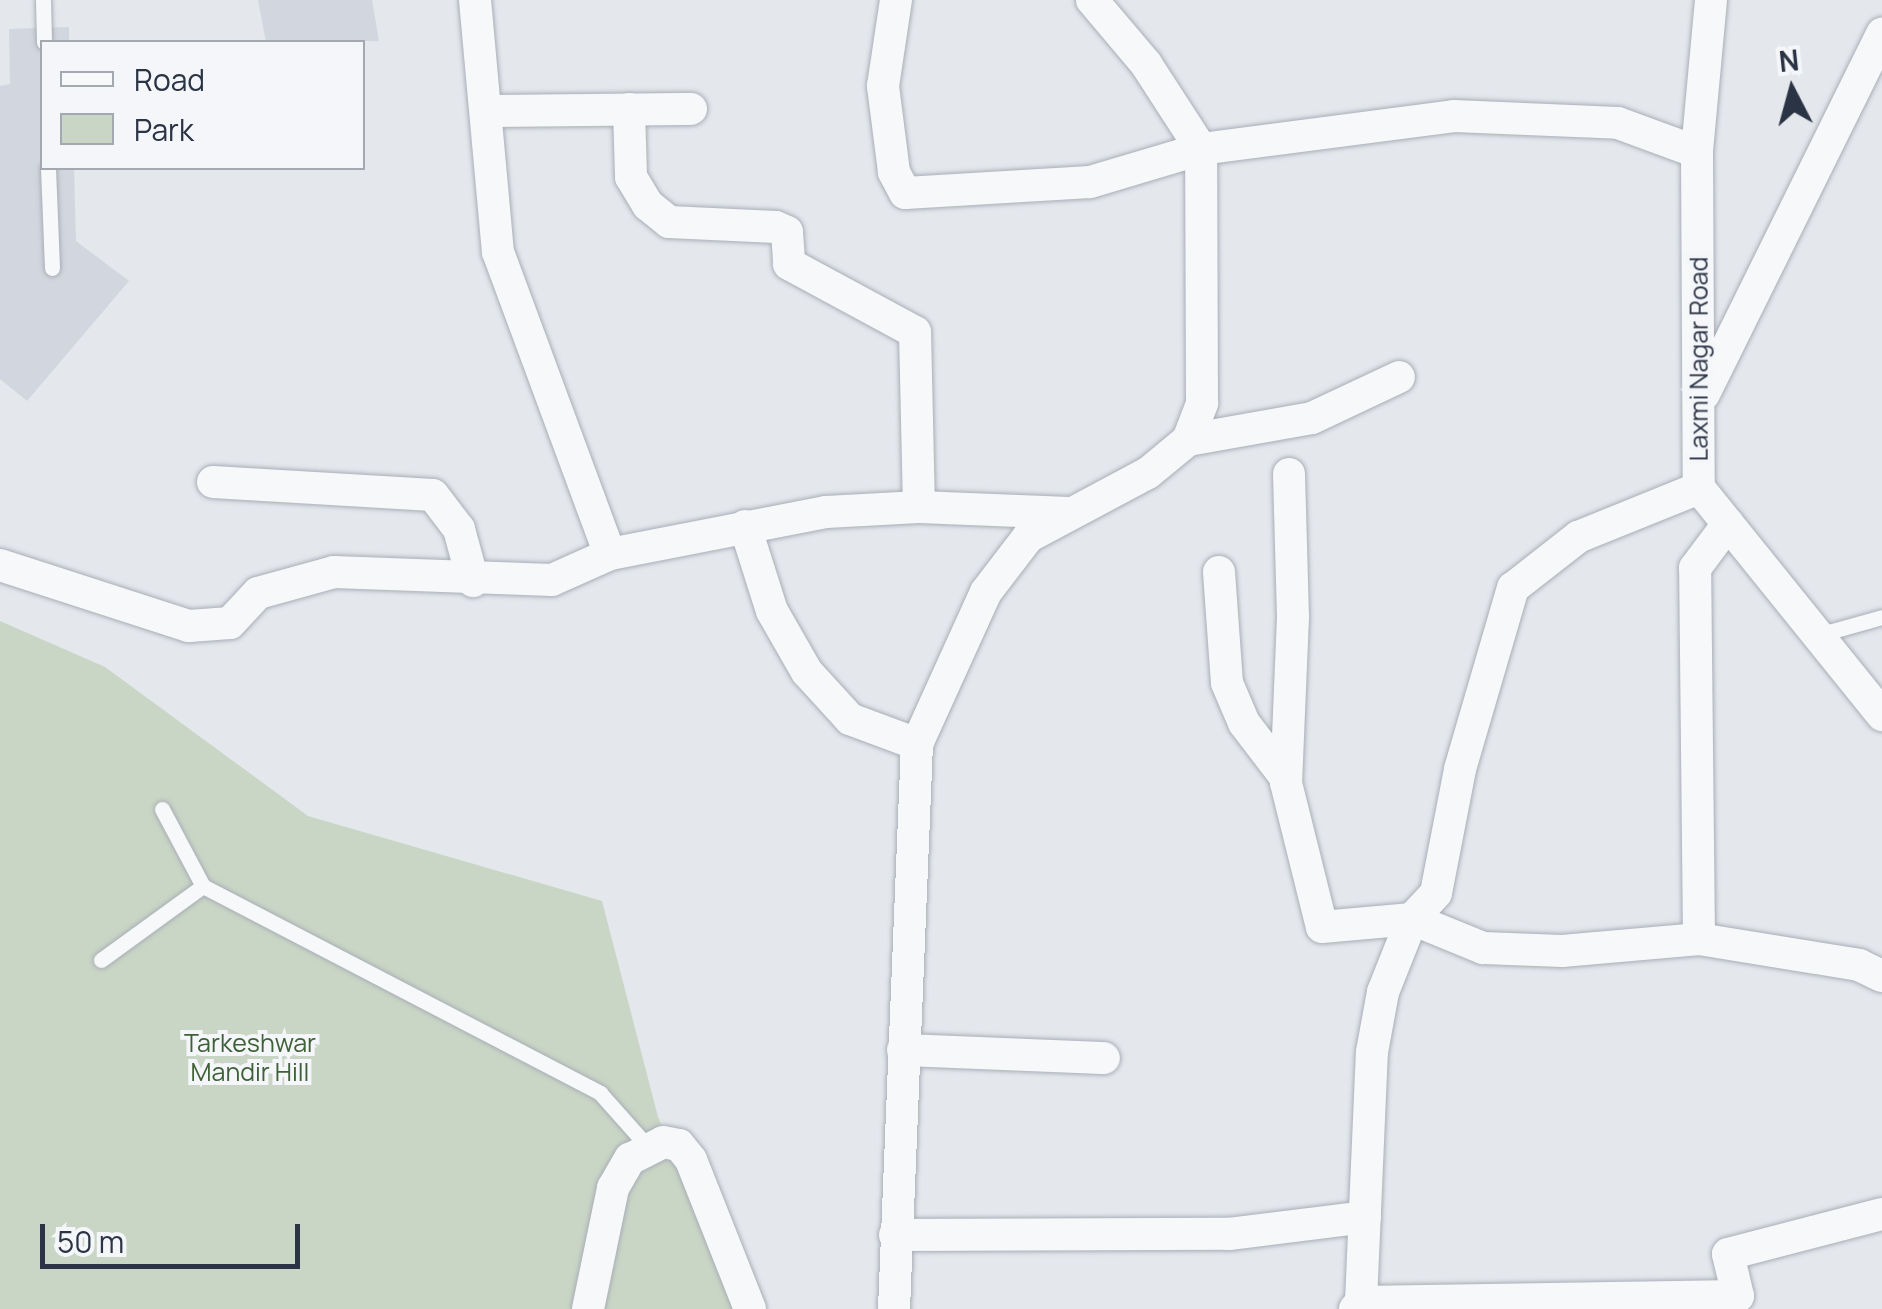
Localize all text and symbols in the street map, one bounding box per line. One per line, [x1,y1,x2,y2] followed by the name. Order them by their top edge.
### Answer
[40,40,365,170] legend
[1742,40,1842,140] north arrow
[1777,40,1801,80] text: N
[134,59,205,100] text: Road
[134,109,194,150] text: Park
[1684,257,1714,461] street label: Laxmi Nagar Road
[184,1029,316,1088] park label: Tarkeshwar Mandir Hill
[45,1204,305,1266] scale bar
[57,1221,124,1262] text: 50 m

